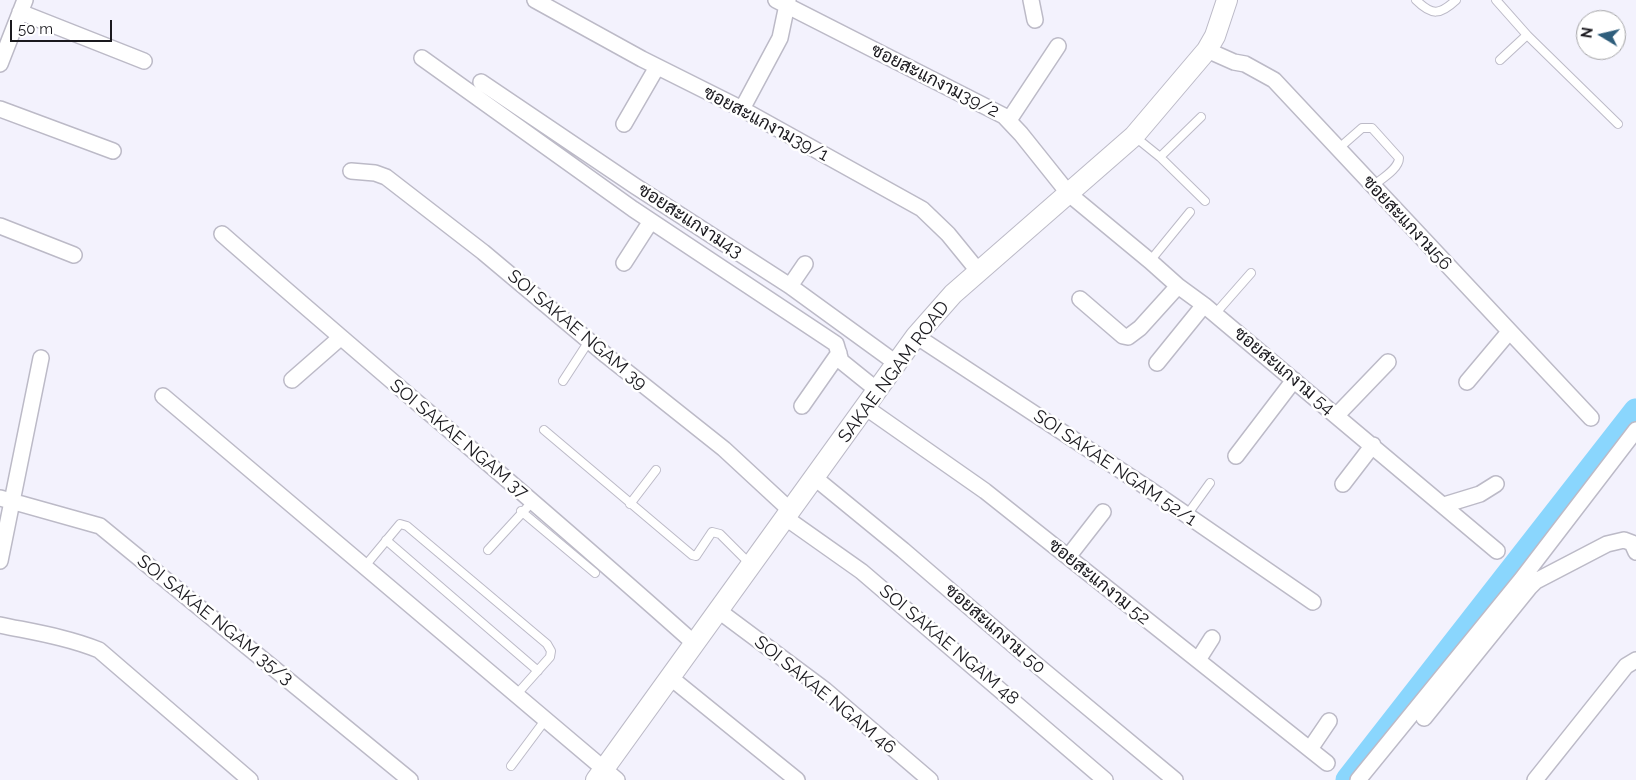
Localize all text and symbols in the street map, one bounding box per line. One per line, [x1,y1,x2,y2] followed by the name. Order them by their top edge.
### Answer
[12,10,115,42] scale bar
[1576,10,1626,60] north arrow
[18,20,53,38] text: 50 m
[1578,26,1596,39] text: N
[867,39,1003,123] street label: ซอยสะแกงาม39/2
[700,82,832,166] street label: ซอยสะแกงาม39/1
[1358,171,1456,275] street label: ซอยสะแกงาม56
[634,179,746,263] street label: ซอยสะแกงาม43
[503,265,651,395] street label: SOI SAKAE NGAM 39
[834,297,954,447] street label: SAKAE NGAM ROAD
[1229,323,1339,419] street label: ซอยสะแกงาม 54
[385,375,533,503] street label: SOI SAKAE NGAM 37
[1029,405,1201,531] street label: SOI SAKAE NGAM 52/1
[1044,534,1154,630] street label: ซอยสะแกงาม 52
[133,550,297,690] street label: SOI SAKAE NGAM 35/3
[940,579,1050,679] street label: ซอยสะแกงาม 50
[875,580,1023,710] street label: SOI SAKAE NGAM 48
[750,631,900,759] street label: SOI SAKAE NGAM 46

